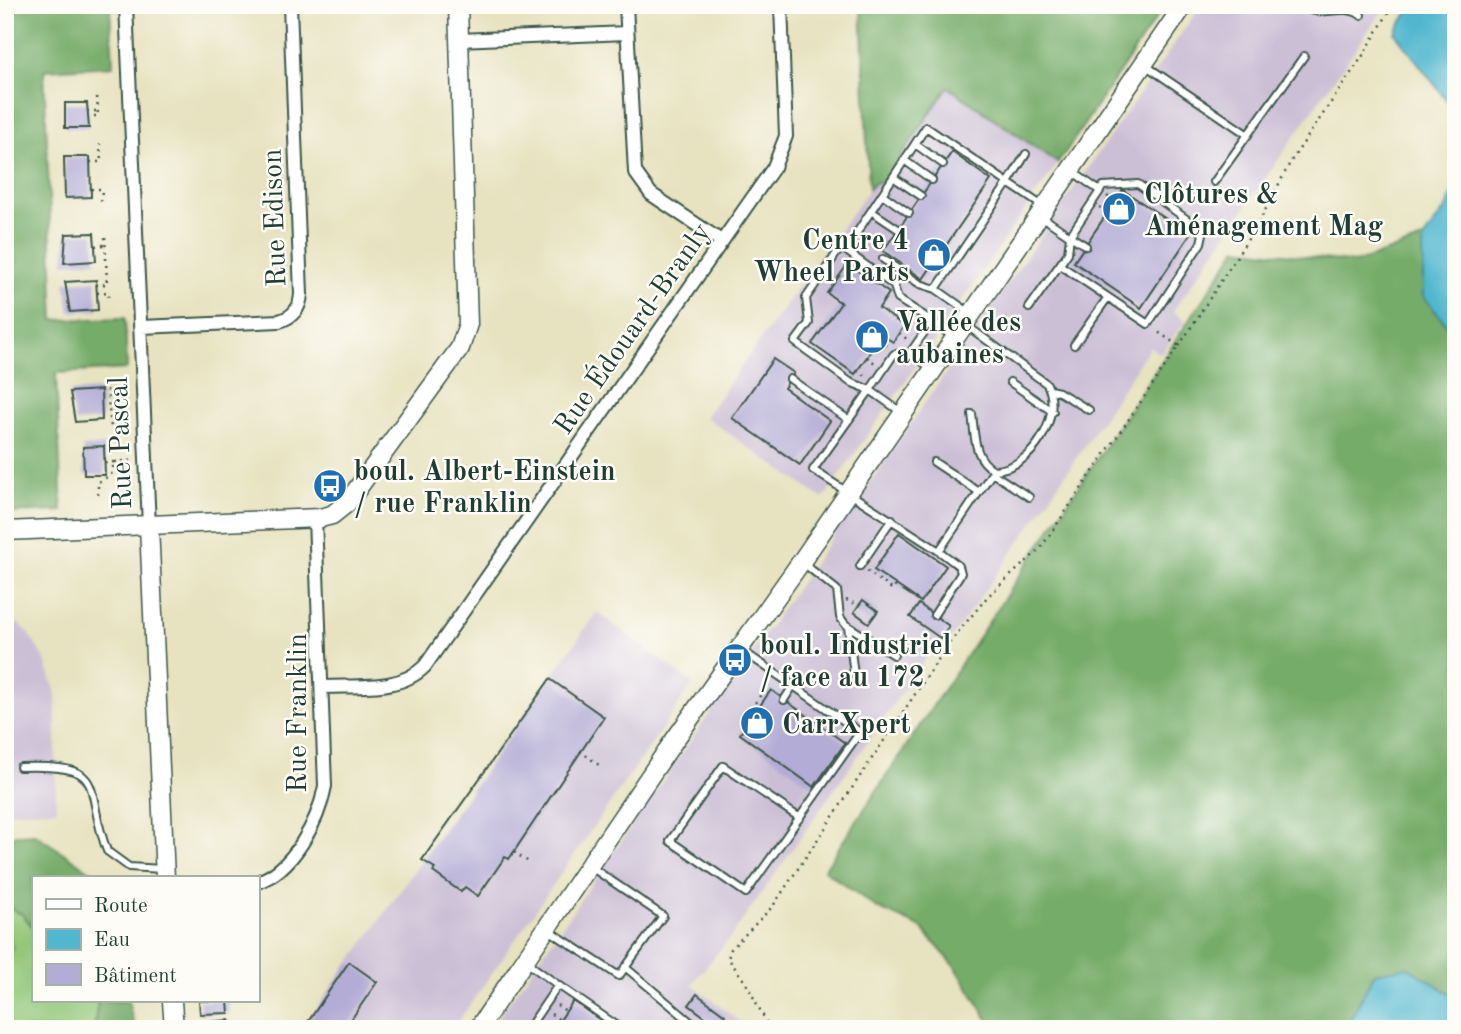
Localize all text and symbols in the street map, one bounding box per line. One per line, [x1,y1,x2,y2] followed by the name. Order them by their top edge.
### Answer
[260,148,292,288] street label: Rue Edison
[1144,182,1384,242] place label: Clôtures & Aménagement Mag
[1100,190,1138,228] shop icon: Clôtures & Aménagement Mag
[546,216,717,441] street label: Rue Édouard-Branly
[753,228,909,288] place label: Centre 4 Wheel Parts
[915,236,953,274] shop icon: Centre 4 Wheel Parts
[896,310,1021,370] place label: Vallée des aubaines
[853,318,891,356] shop icon: Vallée des aubaines
[106,376,138,510] street label: Rue Pascal
[354,459,616,519] place label: boul. Albert-Einstein / rue Franklin
[311,467,349,505] bus stop icon: boul. Albert-Einstein / rue Franklin
[285,633,313,793] street label: Rue Franklin
[760,633,952,693] place label: boul. Industriel / face au 172
[716,641,754,679] bus stop icon: boul. Industriel / face au 172
[738,704,776,742] shop icon: CarrXpert
[782,712,911,740] place label: CarrXpert
[32,876,259,1002] legend
[94,896,148,917] text: Route
[94,930,130,951] text: Eau
[94,966,177,987] text: Bâtiment

